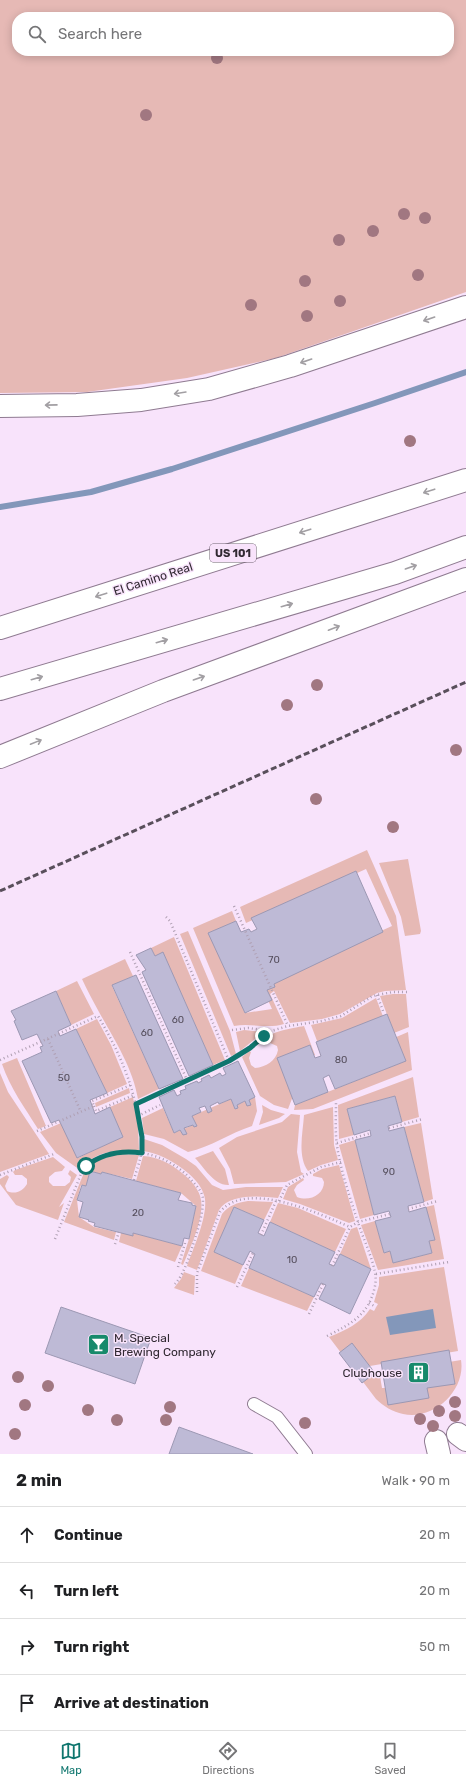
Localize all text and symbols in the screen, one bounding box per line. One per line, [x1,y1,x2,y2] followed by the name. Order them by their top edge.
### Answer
[12,12,454,56] search box
[26,23,48,45] icon: search
[58,25,142,43] text: Search here
[423,316,436,323] one-way arrow
[300,358,313,365] one-way arrow
[174,390,187,398] one-way arrow
[45,402,58,409] one-way arrow
[422,488,435,495] one-way arrow
[299,527,311,535] one-way arrow
[210,544,256,562] road number: US 101
[112,560,194,598] street label: El Camino Real
[405,563,418,570] one-way arrow
[95,592,107,600] one-way arrow
[280,601,293,608] one-way arrow
[328,623,340,631] one-way arrow
[155,637,168,644] one-way arrow
[31,674,44,681] one-way arrow
[193,674,205,682] one-way arrow
[30,738,42,746] one-way arrow
[268,954,280,966] house number: 70
[172,1014,184,1026] house number: 60
[141,1027,153,1039] house number: 60
[255,1027,273,1045] route end
[335,1054,347,1066] house number: 80
[58,1072,70,1084] house number: 50
[77,1157,95,1175] route start
[383,1166,395,1178] house number: 90
[132,1207,144,1219] house number: 20
[287,1254,297,1266] house number: 10
[114,1331,216,1359] place label: M. Special Brewing Company
[85,1332,111,1358] bar icon: M. Special Brewing Company
[405,1360,431,1386] building icon: Clubhouse
[342,1366,402,1380] place label: Clubhouse
[16,1470,62,1490] text: 2 min
[382,1473,450,1488] text: Walk · 90 m
[16,1524,38,1546] icon: ahead
[54,1526,123,1544] text: Continue
[419,1527,450,1542] text: 20 m
[16,1580,38,1602] icon: left
[54,1582,119,1600] text: Turn left
[419,1583,450,1598] text: 20 m
[16,1636,38,1658] icon: right
[54,1638,129,1656] text: Turn right
[419,1639,450,1654] text: 50 m
[16,1692,38,1714] icon: arrive
[54,1694,209,1712] text: Arrive at destination
[60,1740,82,1777] tab: Map
[202,1740,254,1777] tab: Directions
[375,1740,406,1777] tab: Saved

